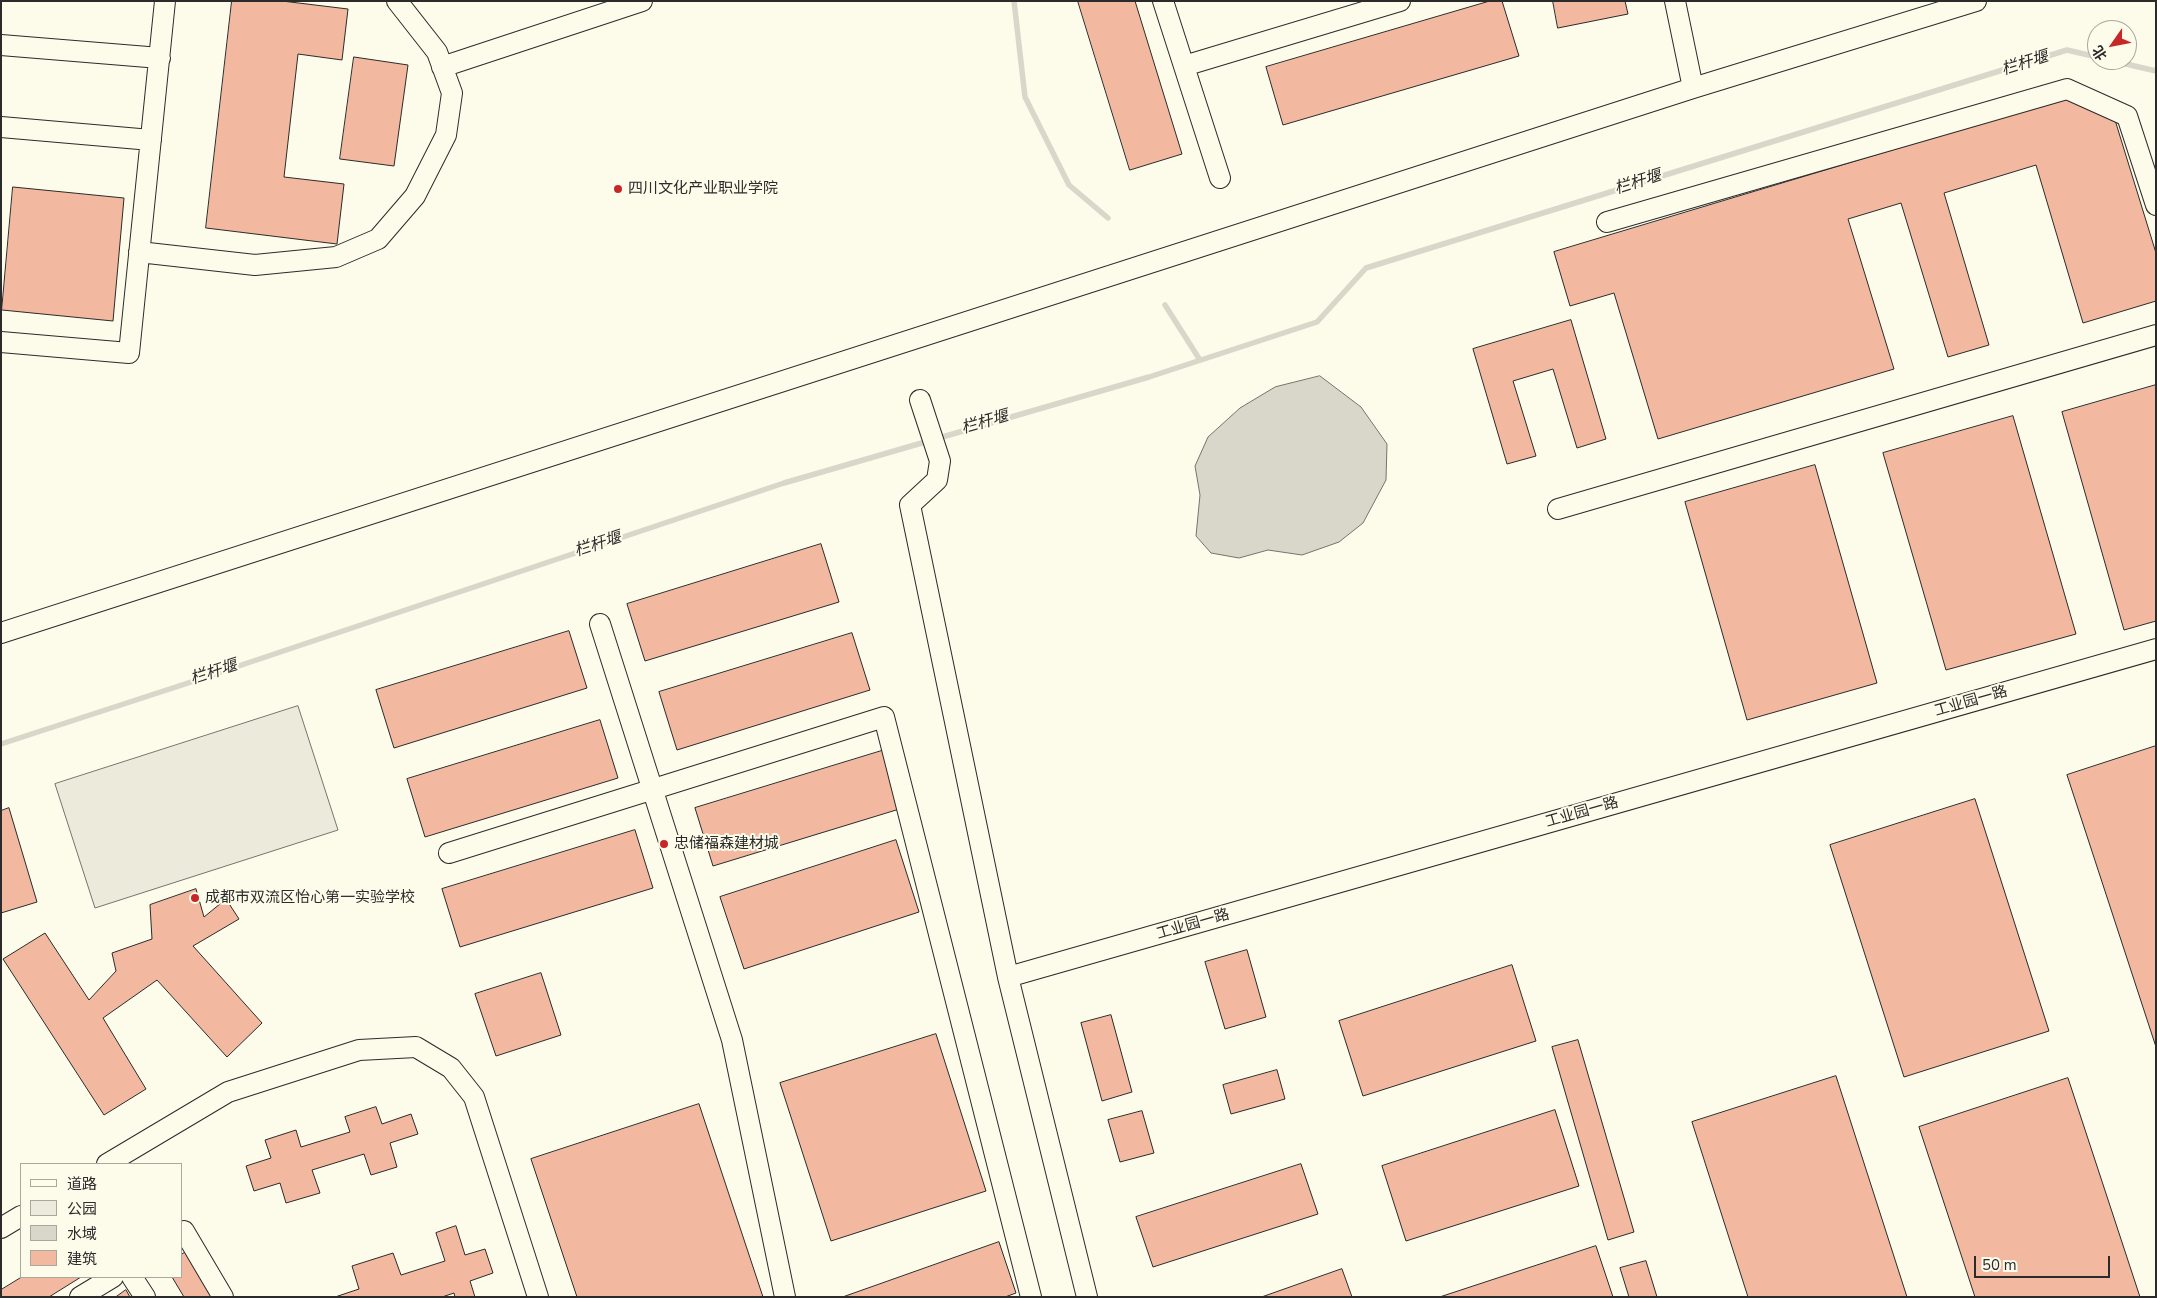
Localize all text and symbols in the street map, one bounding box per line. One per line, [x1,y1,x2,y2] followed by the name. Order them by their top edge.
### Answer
[2087,20,2137,70] north arrow
[2088,42,2112,64] text: 北
[1999,48,2051,80] water label: 栏杆堰
[1612,167,1664,199] water label: 栏杆堰
[628,180,778,198] place label: 四川文化产业职业学院
[612,183,624,195] marker: 四川文化产业职业学院
[959,407,1011,439] water label: 栏杆堰
[572,528,624,562] water label: 栏杆堰
[188,656,240,690] water label: 栏杆堰
[1932,683,2010,721] street label: 工业园一路
[1543,794,1621,832] street label: 工业园一路
[674,835,779,853] place label: 忠储福森建材城
[658,838,670,850] marker: 忠储福森建材城
[205,889,415,907] place label: 成都市双流区怡心第一实验学校
[189,892,201,904] marker: 成都市双流区怡心第一实验学校
[1154,906,1232,944] street label: 工业园一路
[20,1163,182,1278] legend
[67,1174,97,1194] text: 道路
[67,1199,97,1219] text: 公园
[67,1224,97,1244] text: 水域
[1977,1246,2113,1278] scale bar
[67,1249,97,1269] text: 建筑
[1982,1255,2017,1275] text: 50 m

